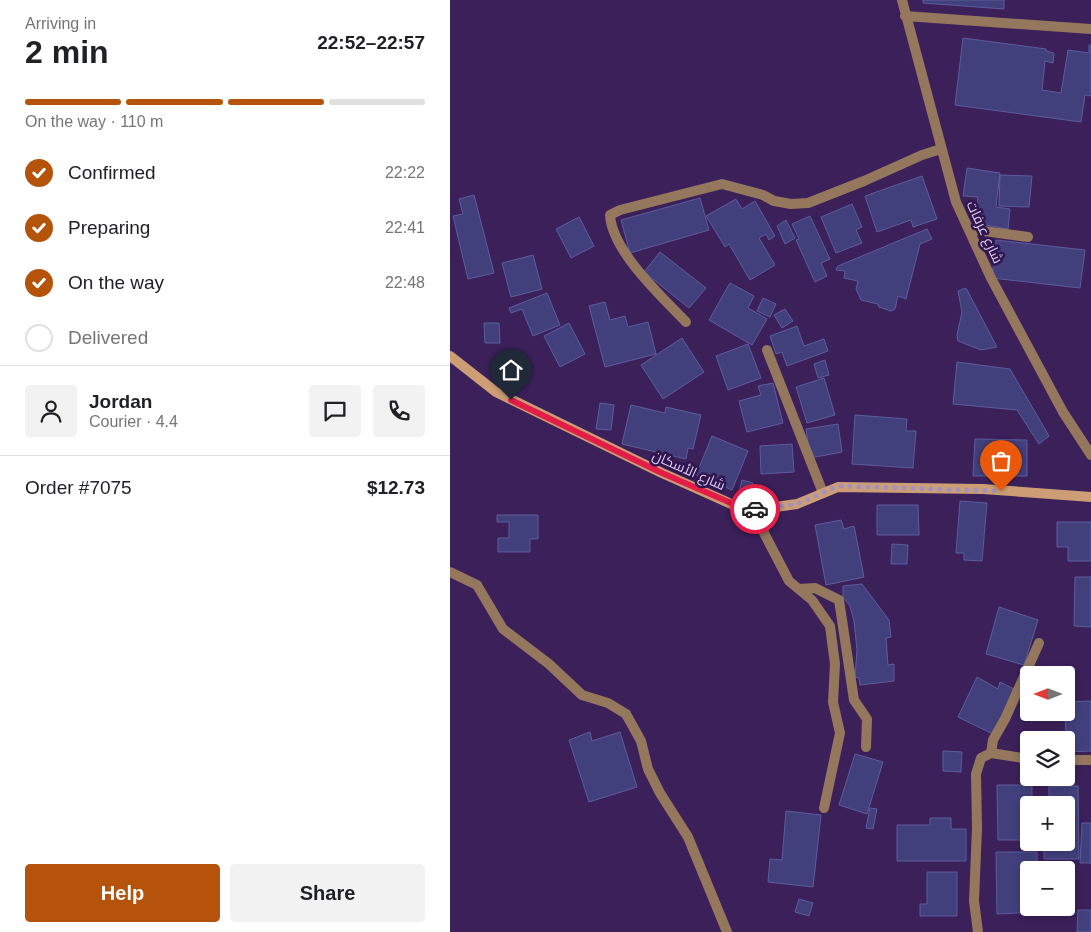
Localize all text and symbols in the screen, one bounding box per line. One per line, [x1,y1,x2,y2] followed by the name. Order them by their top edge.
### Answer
[25,15,96,32] text: Arriving in
[317,32,425,53] text: 22:52–22:57
[25,34,109,70] text: 2 min
[25,113,163,130] text: On the way · 110 m
[25,159,53,187] icon: check
[68,162,156,183] text: Confirmed
[385,164,425,181] text: 22:22
[963,198,1006,266] street label: شارع عرفات
[25,214,53,242] icon: check
[68,217,150,238] text: Preparing
[385,219,425,236] text: 22:41
[25,269,53,297] icon: check
[68,272,164,293] text: On the way
[385,274,425,291] text: 22:48
[68,327,148,348] text: Delivered
[490,349,532,400] pin
[497,356,525,384] icon: home
[25,385,77,437] button: person
[309,385,361,437] button: chat
[373,385,425,437] button: phone
[89,391,152,412] text: Jordan
[89,413,178,430] text: Courier · 4.4
[980,440,1022,491] pin
[650,447,728,494] street label: شارع الأسكان
[987,447,1015,475] icon: bag
[25,477,132,498] text: Order #7075
[367,477,425,498] text: $12.73
[730,484,780,534] courier
[741,495,769,523] icon: car
[1020,666,1075,721] north arrow
[1020,666,1075,916] map controls
[1020,731,1075,786] button: layers
[1020,796,1075,851] button: +
[1020,861,1075,916] button: −
[25,864,220,922] button: Help
[230,864,425,922] button: Share

